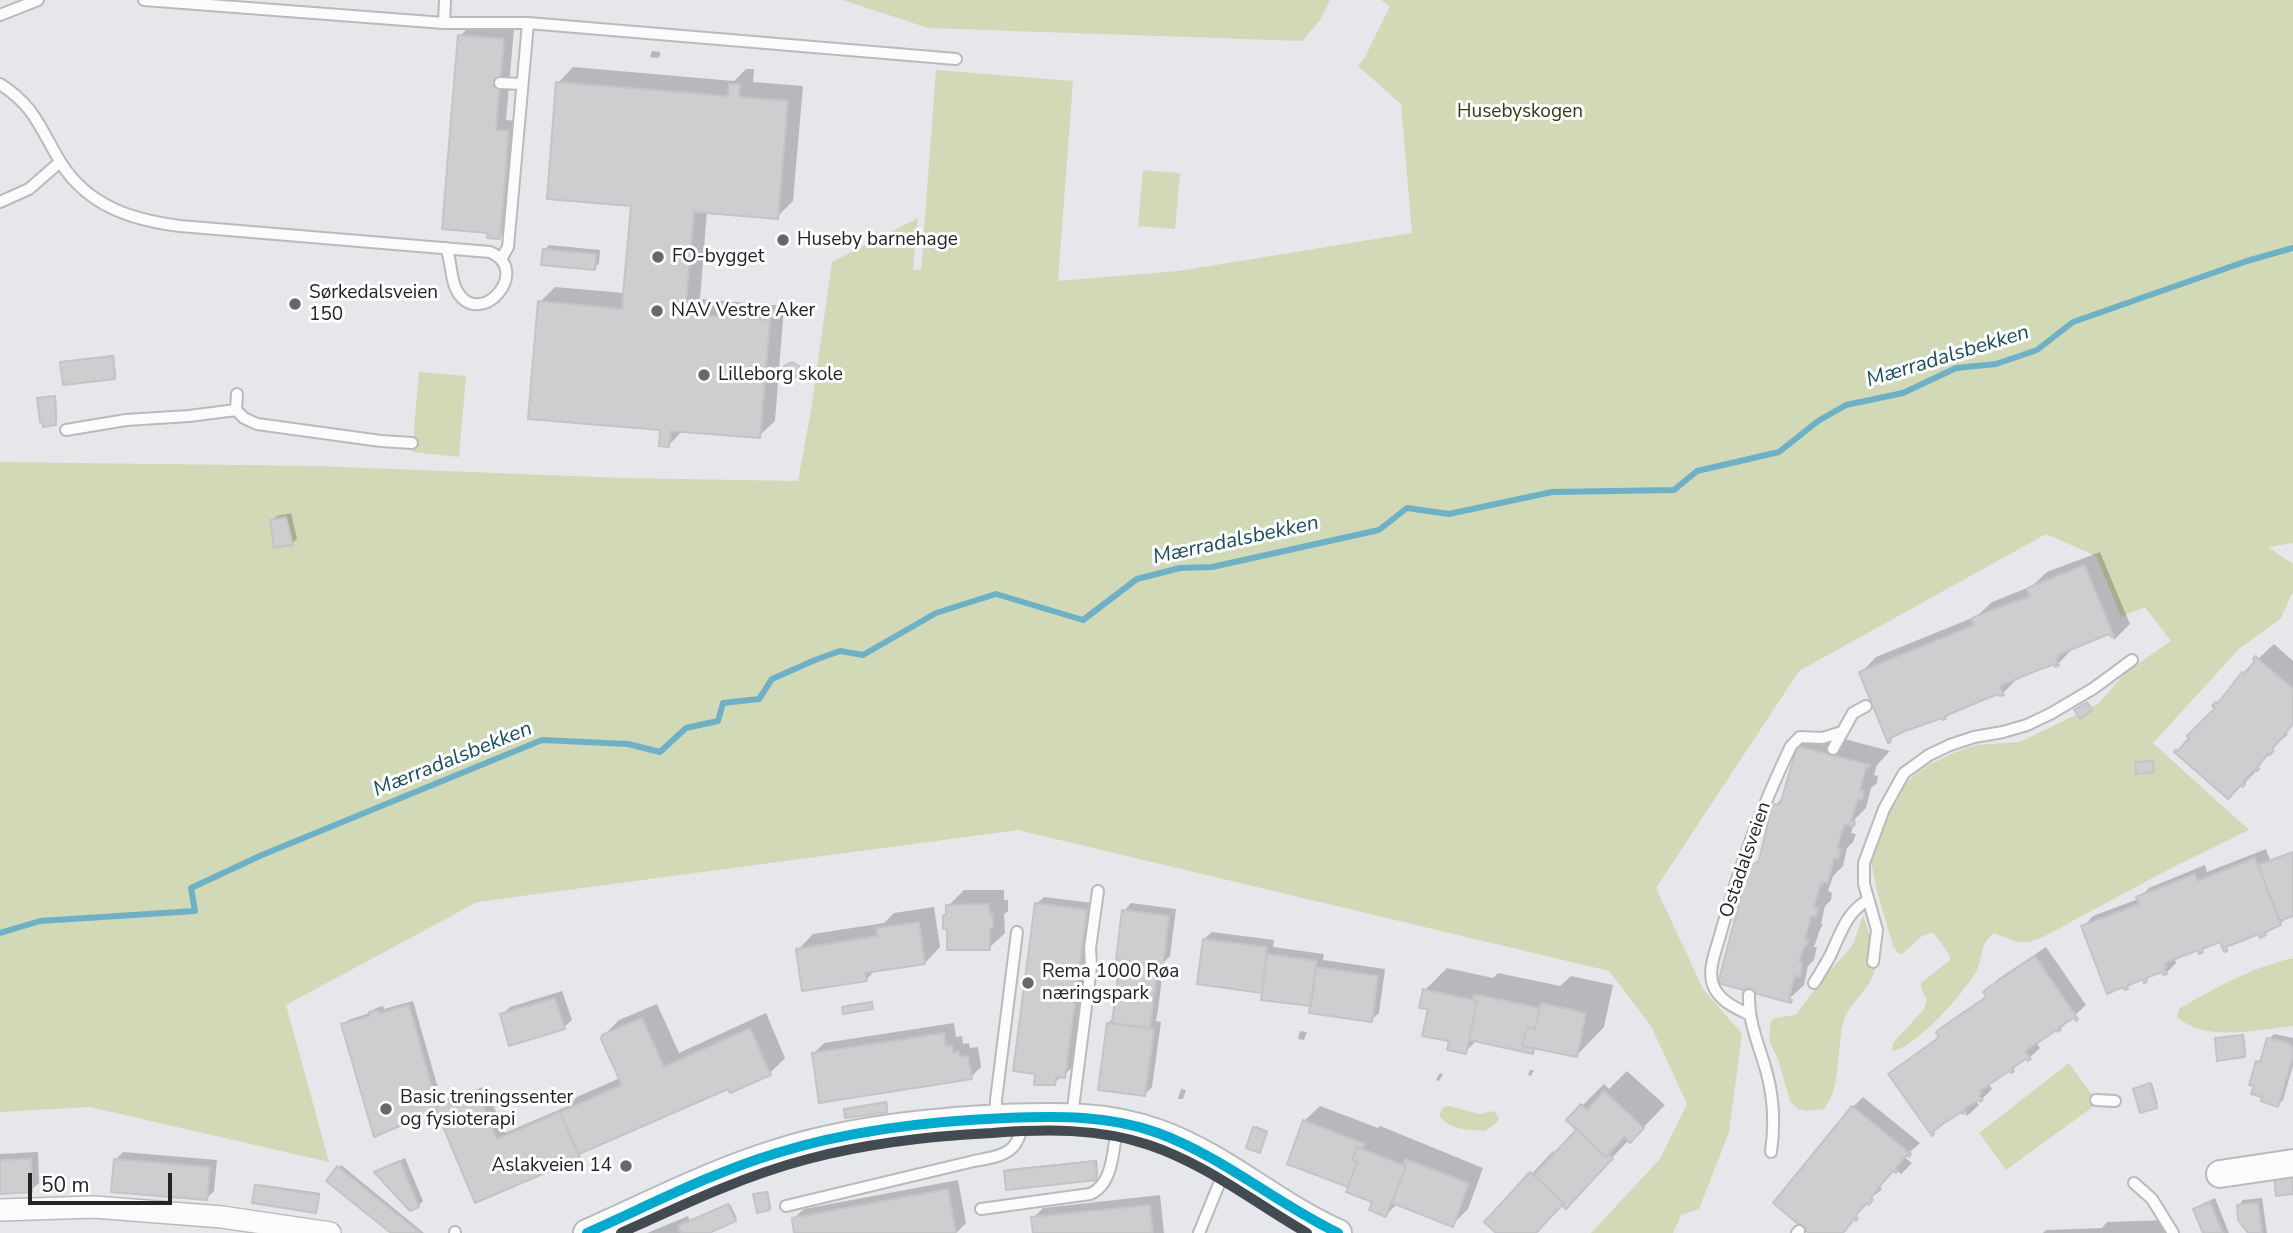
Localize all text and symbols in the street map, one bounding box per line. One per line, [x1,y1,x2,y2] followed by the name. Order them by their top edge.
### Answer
[1457,101,1583,123] park label: Husebyskogen
[797,229,958,251] place label: Huseby barnehage
[775,232,791,248] marker: Huseby barnehage
[672,246,764,268] place label: FO-bygget
[650,249,666,265] marker: FO-bygget
[309,282,438,326] place label: Sørkedalsveien 150
[287,296,303,312] marker: Sørkedalsveien 150
[671,300,815,322] place label: NAV Vestre Aker
[649,303,665,319] marker: NAV Vestre Aker
[1864,320,2032,394] water label: Mærradalsbekken
[718,364,843,386] place label: Lilleborg skole
[696,367,712,383] marker: Lilleborg skole
[1151,511,1321,571] water label: Mærradalsbekken
[370,717,536,803] water label: Mærradalsbekken
[1716,799,1776,921] street label: Ostadalsveien
[1042,961,1179,1005] place label: Rema 1000 Røa næringspark
[1020,975,1036,991] marker: Rema 1000 Røa næringspark
[400,1087,573,1131] place label: Basic treningssenter og fysioterapi
[378,1101,394,1117] marker: Basic treningssenter og fysioterapi
[492,1155,612,1177] place label: Aslakveien 14
[618,1158,634,1174] marker: Aslakveien 14
[32,1160,175,1204] scale bar
[41,1171,90,1199] text: 50 m

